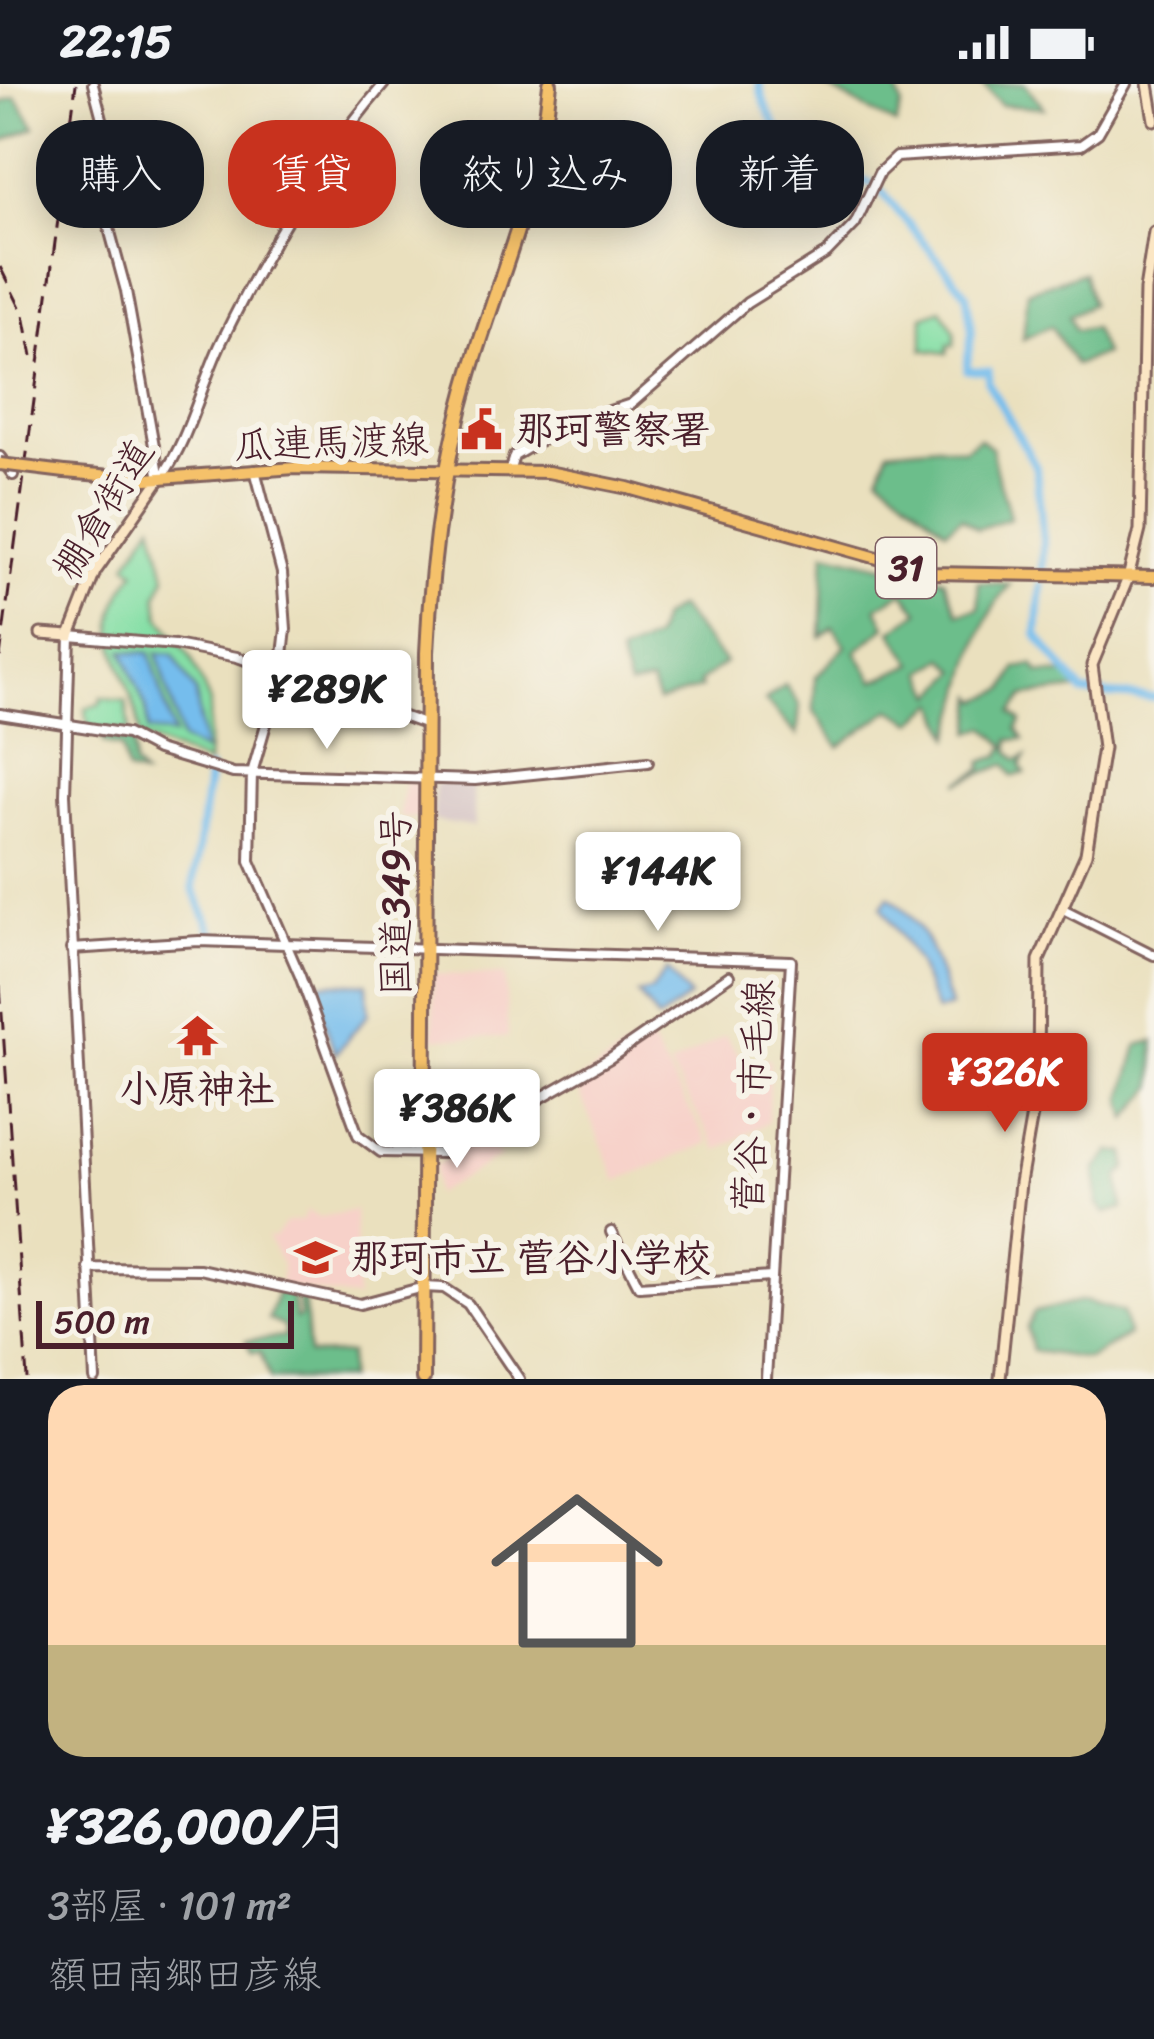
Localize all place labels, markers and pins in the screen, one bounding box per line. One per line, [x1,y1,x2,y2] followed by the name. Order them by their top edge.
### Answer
[515,395,710,464] place label: 那珂警察署
[458,406,504,452] public building icon: 那珂警察署
[243,650,411,752] pin: ¥289K
[574,832,742,934] pin: ¥144K
[174,1013,220,1059] temple icon: 小原神社
[921,1033,1089,1135] pin: ¥326K
[119,1054,275,1123] place label: 小原神社
[373,1069,541,1171] pin: ¥386K
[350,1223,711,1292] place label: 那珂市立 菅谷小学校
[293,1234,339,1280] school or university icon: 那珂市立 菅谷小学校

